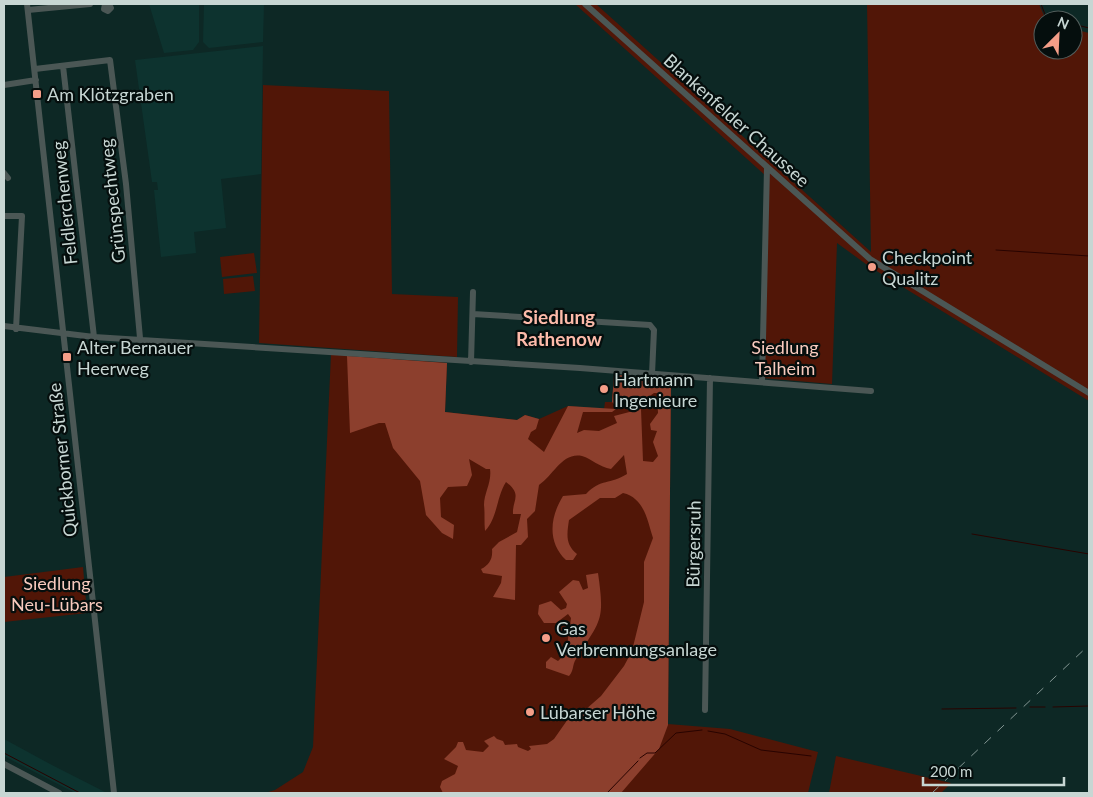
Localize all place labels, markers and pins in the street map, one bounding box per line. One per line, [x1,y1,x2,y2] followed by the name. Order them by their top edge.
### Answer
[47,83,174,105] place label: Am Klötzgraben
[31,88,43,100] marker: Am Klötzgraben
[882,246,973,289] place label: Checkpoint Qualitz
[866,261,878,273] marker: Checkpoint Qualitz
[77,336,193,379] place label: Alter Bernauer Heerweg
[61,351,73,363] marker: Alter Bernauer Heerweg
[614,368,697,411] place label: Hartmann Ingenieure
[598,383,610,395] marker: Hartmann Ingenieure
[556,617,717,660] place label: Gas Verbrennungsanlage
[540,632,552,644] marker: Gas Verbrennungsanlage
[540,701,656,723] place label: Lübarser Höhe
[524,706,536,718] marker: Lübarser Höhe

